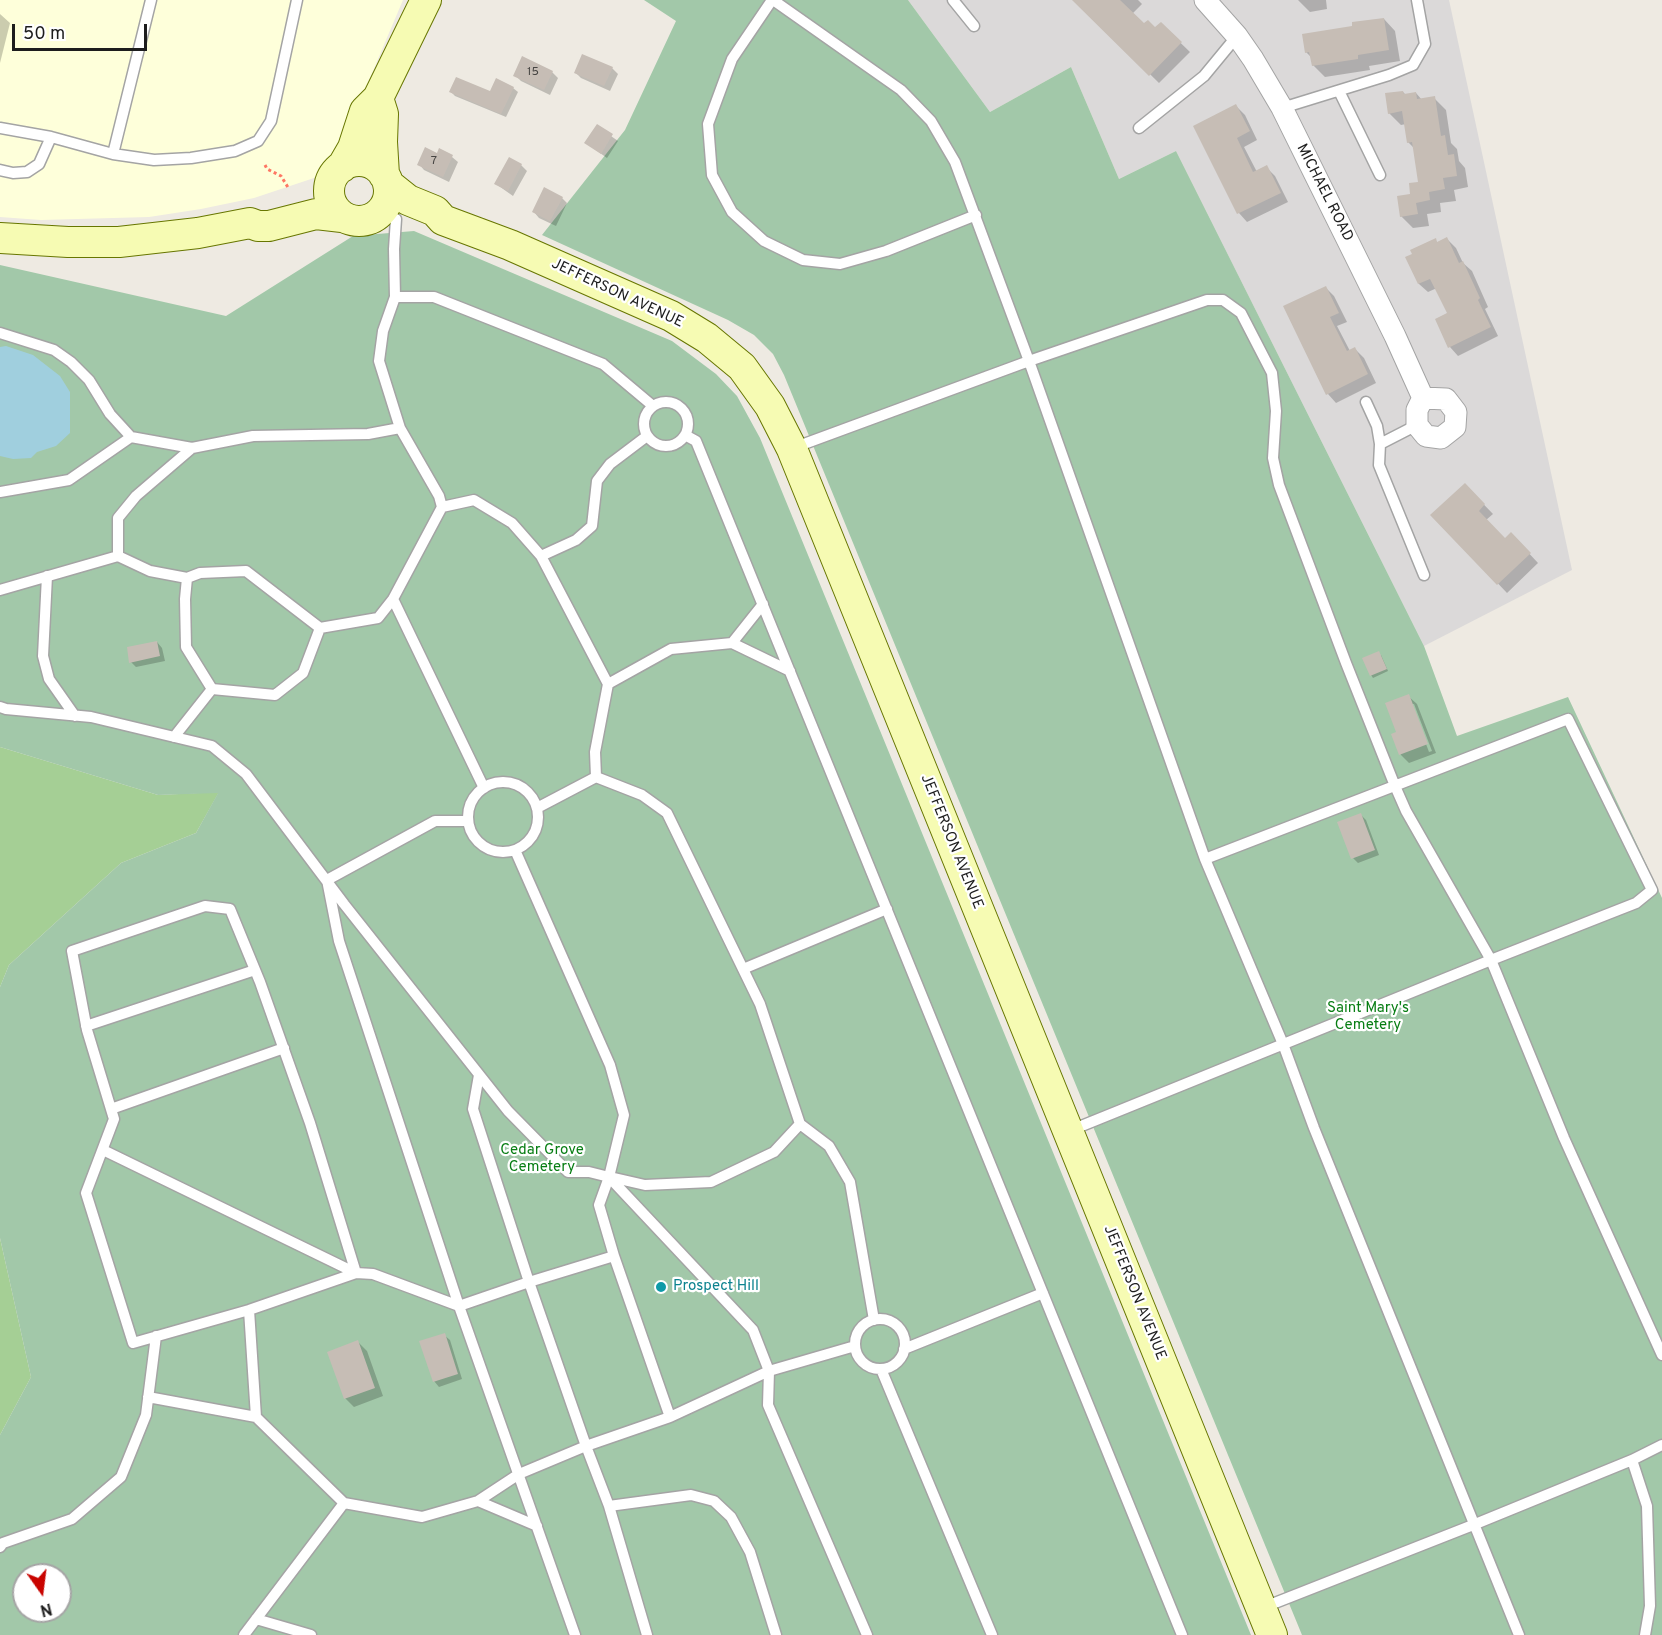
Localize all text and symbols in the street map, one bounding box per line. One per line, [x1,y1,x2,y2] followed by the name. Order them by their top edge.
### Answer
[15,12,150,50] scale bar
[23,23,65,46] text: 50 m
[527,66,539,80] house number: 15
[1292,141,1356,245] street label: MICHAEL ROAD
[431,155,437,169] house number: 7
[548,255,686,333] street label: JEFFERSON AVENUE
[916,772,986,912] street label: JEFFERSON AVENUE
[1327,1000,1409,1035] park label: Saint Mary's Cemetery
[500,1142,584,1177] park label: Cedar Grove Cemetery
[1099,1223,1169,1363] street label: JEFFERSON AVENUE
[673,1278,759,1296] place label: Prospect Hill
[654,1280,668,1294] marker: Prospect Hill
[12,1563,72,1623] north arrow
[38,1597,54,1620] text: N

